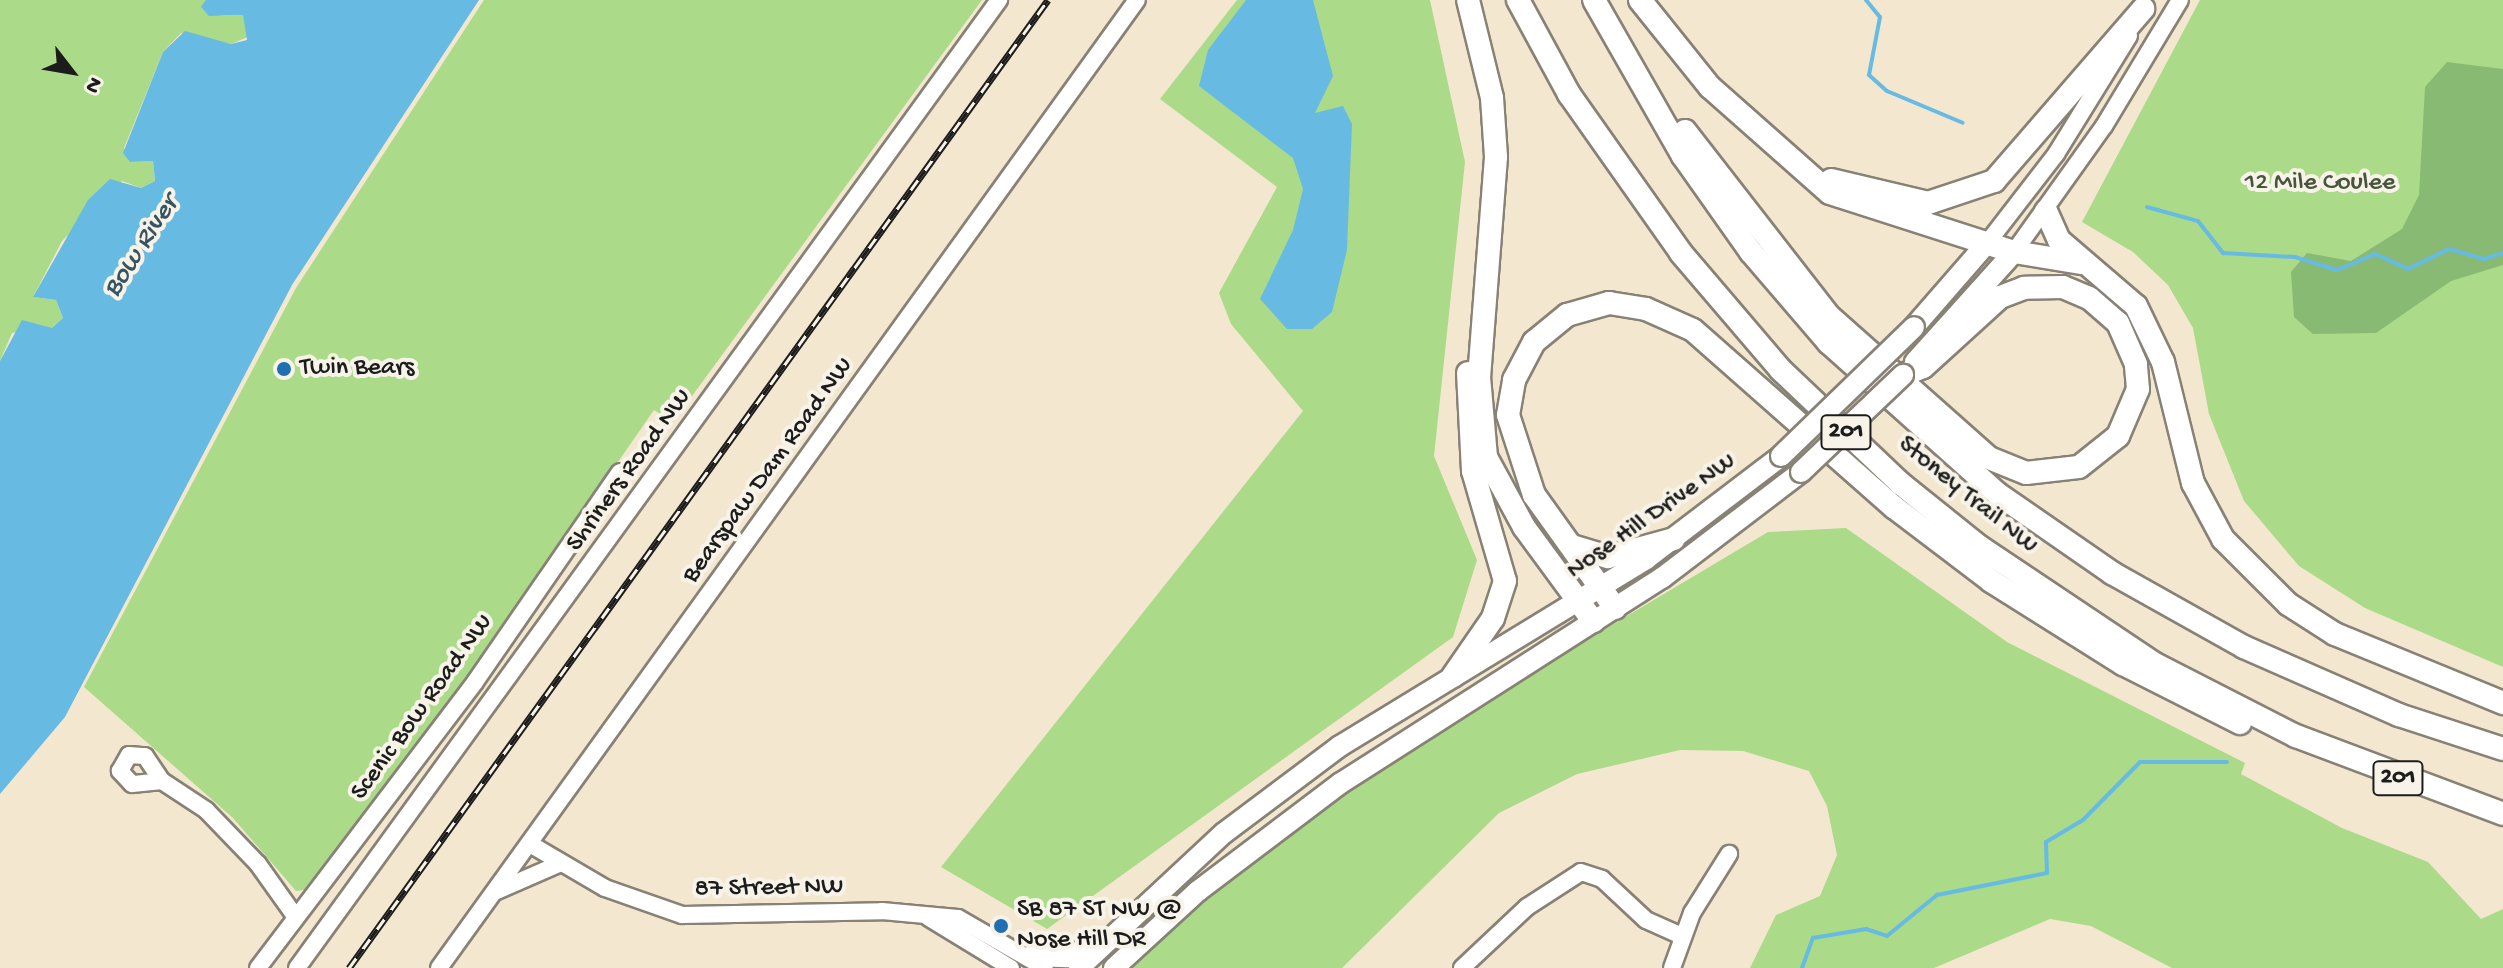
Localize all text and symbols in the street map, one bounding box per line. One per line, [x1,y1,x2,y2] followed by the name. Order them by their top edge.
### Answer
[32,32,112,112] north arrow
[78,72,107,97] text: N
[2245,168,2395,200] park label: 12 Mile Coulee
[97,190,187,304] water label: Bow River
[677,352,861,590] street label: Bearspaw Dam Road NW
[300,353,414,385] place label: Twin Bears
[275,360,293,378] marker: Twin Bears
[560,384,700,558] street label: Shriners Road NW
[1820,412,1872,452] road number: 201
[1891,430,2043,562] street label: Stoney Trail NW
[1561,447,1743,587] street label: Nose Hill Drive NW
[345,609,501,807] street label: Scenic Bow Road NW
[2372,758,2424,798] road number: 201
[694,872,844,906] street label: 87 Street NW
[1017,895,1182,956] place label: SB 87 ST NW @ Nose Hill DR
[992,917,1010,935] marker: SB 87 ST NW @ Nose Hill DR

